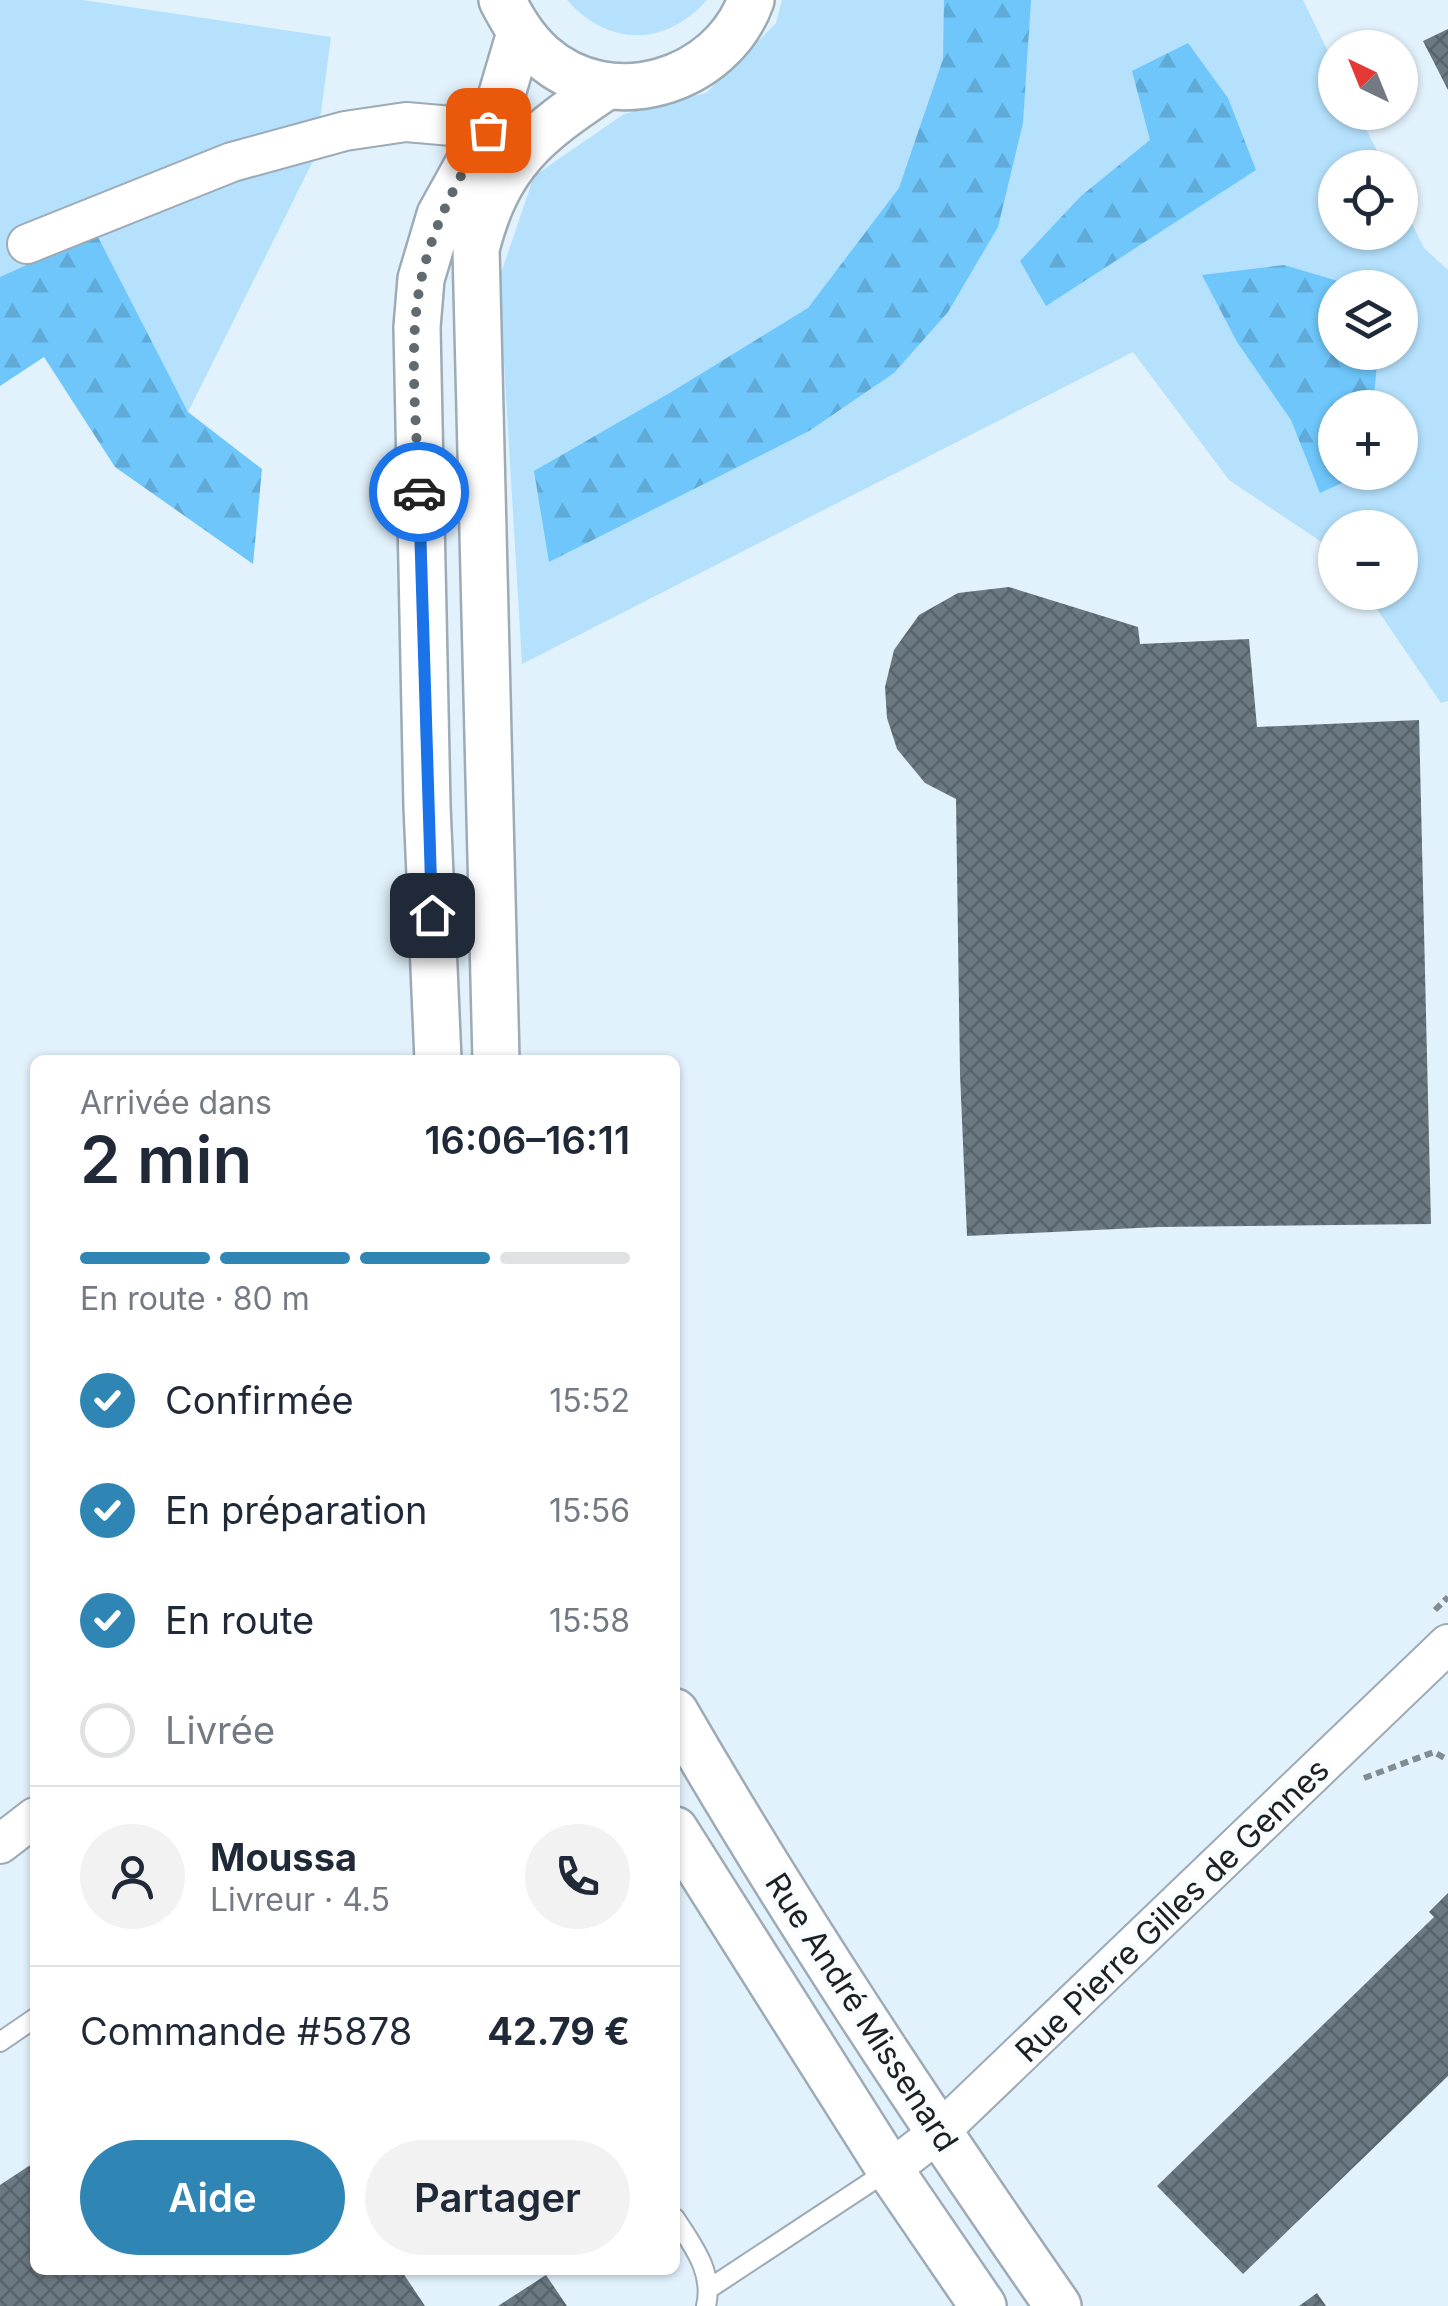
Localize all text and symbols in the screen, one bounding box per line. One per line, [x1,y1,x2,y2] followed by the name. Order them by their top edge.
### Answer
[1318,30,1418,130] north arrow
[1318,30,1418,610] map controls
[446,88,531,173] pin
[461,103,516,158] icon: bag
[1318,150,1418,250] button: locate
[1318,270,1418,370] button: layers
[1318,390,1418,490] button: +
[369,442,469,542] courier
[392,465,447,520] icon: car
[1318,510,1418,610] button: −
[390,873,475,958] pin
[405,888,460,943] icon: home
[80,1083,272,1122] text: Arrivée dans
[425,1117,630,1163] text: 16:06–16:11
[80,1120,252,1199] text: 2 min
[80,1279,310,1318] text: En route · 80 m
[80,1373,135,1428] icon: check
[165,1377,354,1423] text: Confirmée
[549,1381,630,1420] text: 15:52
[80,1483,135,1538] icon: check
[165,1487,428,1533] text: En préparation
[549,1491,630,1530] text: 15:56
[80,1593,135,1648] icon: check
[165,1597,314,1643] text: En route
[549,1601,630,1640] text: 15:58
[165,1707,275,1753] text: Livrée
[1007,1750,1337,2070] street label: Rue Pierre Gilles de Gennes
[80,1824,185,1929] button: person
[525,1824,630,1929] button: phone
[210,1834,357,1880] text: Moussa
[757,1866,967,2158] street label: Rue André Missenard
[210,1880,390,1919] text: Livreur · 4.5
[80,2008,412,2054] text: Commande #5878
[487,2008,630,2054] text: 42.79 €
[80,2140,345,2255] button: Aide
[365,2140,630,2255] button: Partager

